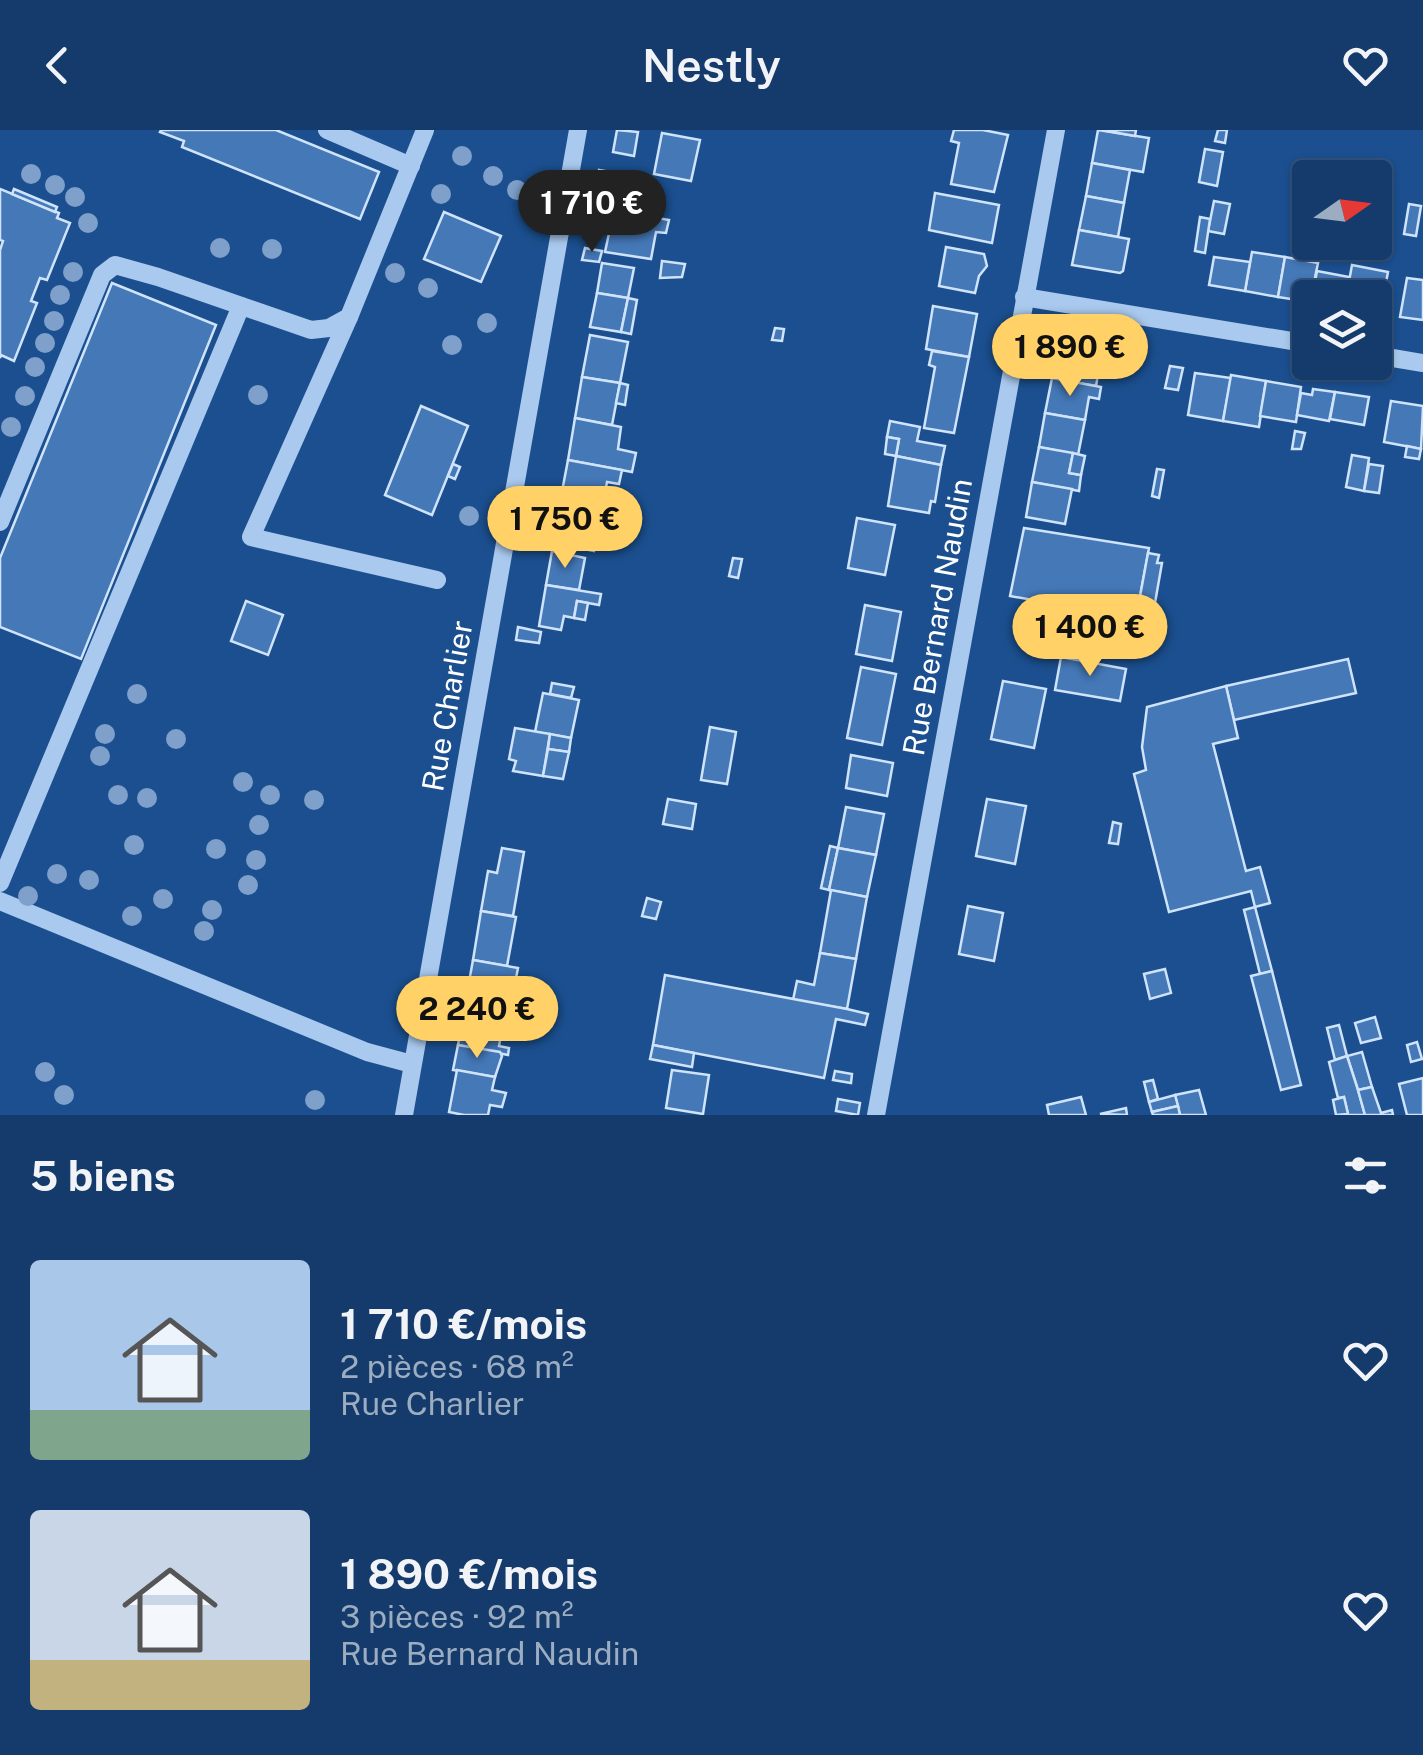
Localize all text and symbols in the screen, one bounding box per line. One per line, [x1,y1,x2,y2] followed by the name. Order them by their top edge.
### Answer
[30,38,85,93] icon: back
[1338,38,1393,93] icon: heart
[642,39,781,92] text: Nestly
[1292,160,1392,260] north arrow
[1292,160,1392,380] map controls
[500,170,684,255] pin: 1 710 €
[540,184,644,221] text: 1 710 €
[1292,280,1392,380] button: layers
[978,314,1162,399] pin: 1 890 €
[1014,328,1126,365] text: 1 890 €
[895,476,979,758] street label: Rue Bernard Naudin
[473,486,657,571] pin: 1 750 €
[509,500,621,537] text: 1 750 €
[998,594,1182,679] pin: 1 400 €
[1034,608,1146,645] text: 1 400 €
[414,618,480,794] street label: Rue Charlier
[385,976,569,1061] pin: 2 240 €
[418,990,536,1027] text: 2 240 €
[1338,1148,1393,1203] icon: filters
[30,1151,176,1200] text: 5 biens
[340,1299,587,1348] text: 1 710 €/mois
[110,1300,230,1420] icon: home
[1338,1333,1393,1388] icon: heart
[340,1348,574,1385] text: 2 pièces · 68 m²
[340,1385,524,1422] text: Rue Charlier
[340,1549,598,1598] text: 1 890 €/mois
[110,1550,230,1670] icon: home
[1338,1583,1393,1638] icon: heart
[340,1598,573,1635] text: 3 pièces · 92 m²
[340,1635,639,1672] text: Rue Bernard Naudin

